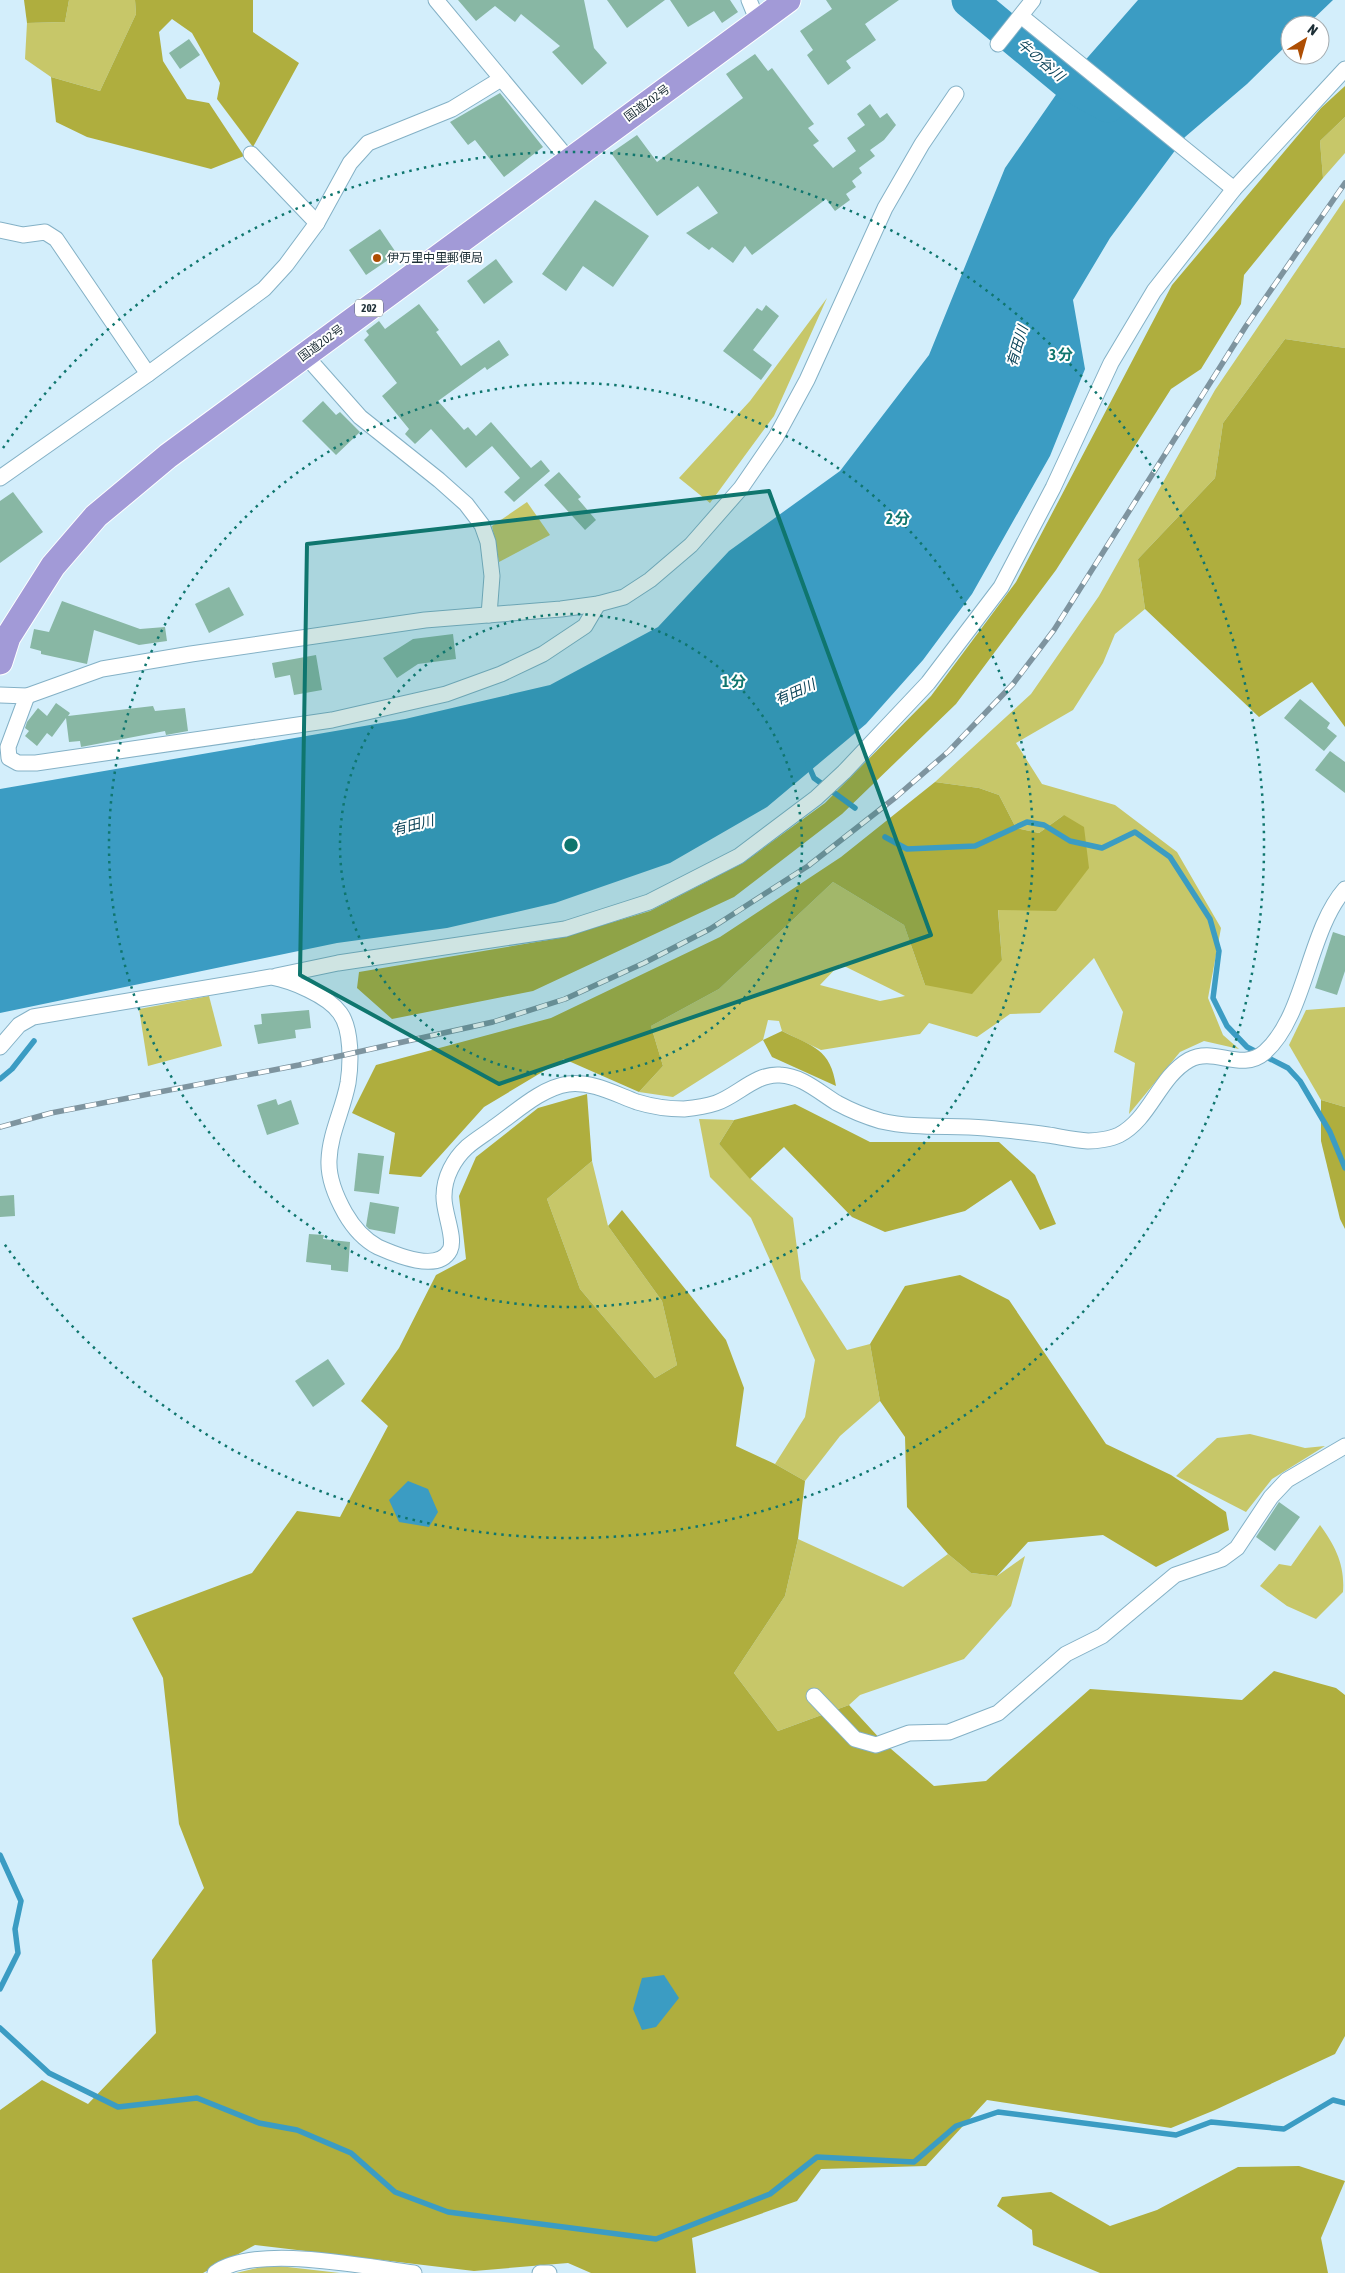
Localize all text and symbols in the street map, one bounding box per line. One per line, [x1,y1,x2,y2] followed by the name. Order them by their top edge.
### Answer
[1280,15,1330,65] north arrow
[1305,21,1321,38] text: N
[1014,36,1069,85] water label: 牛の谷川
[621,82,673,124] street label: 国道202号
[387,251,483,265] place label: 伊万里中里郵便局
[371,252,383,264] marker: 伊万里中里郵便局
[355,300,383,316] road number: 202
[295,322,347,364] street label: 国道202号
[1003,322,1031,368] water label: 有田川
[1049,346,1073,363] text: 3 分
[886,510,910,527] text: 2 分
[722,673,746,690] text: 1 分
[773,675,819,708] water label: 有田川
[391,812,437,838] water label: 有田川
[562,836,580,854] centre of rings

